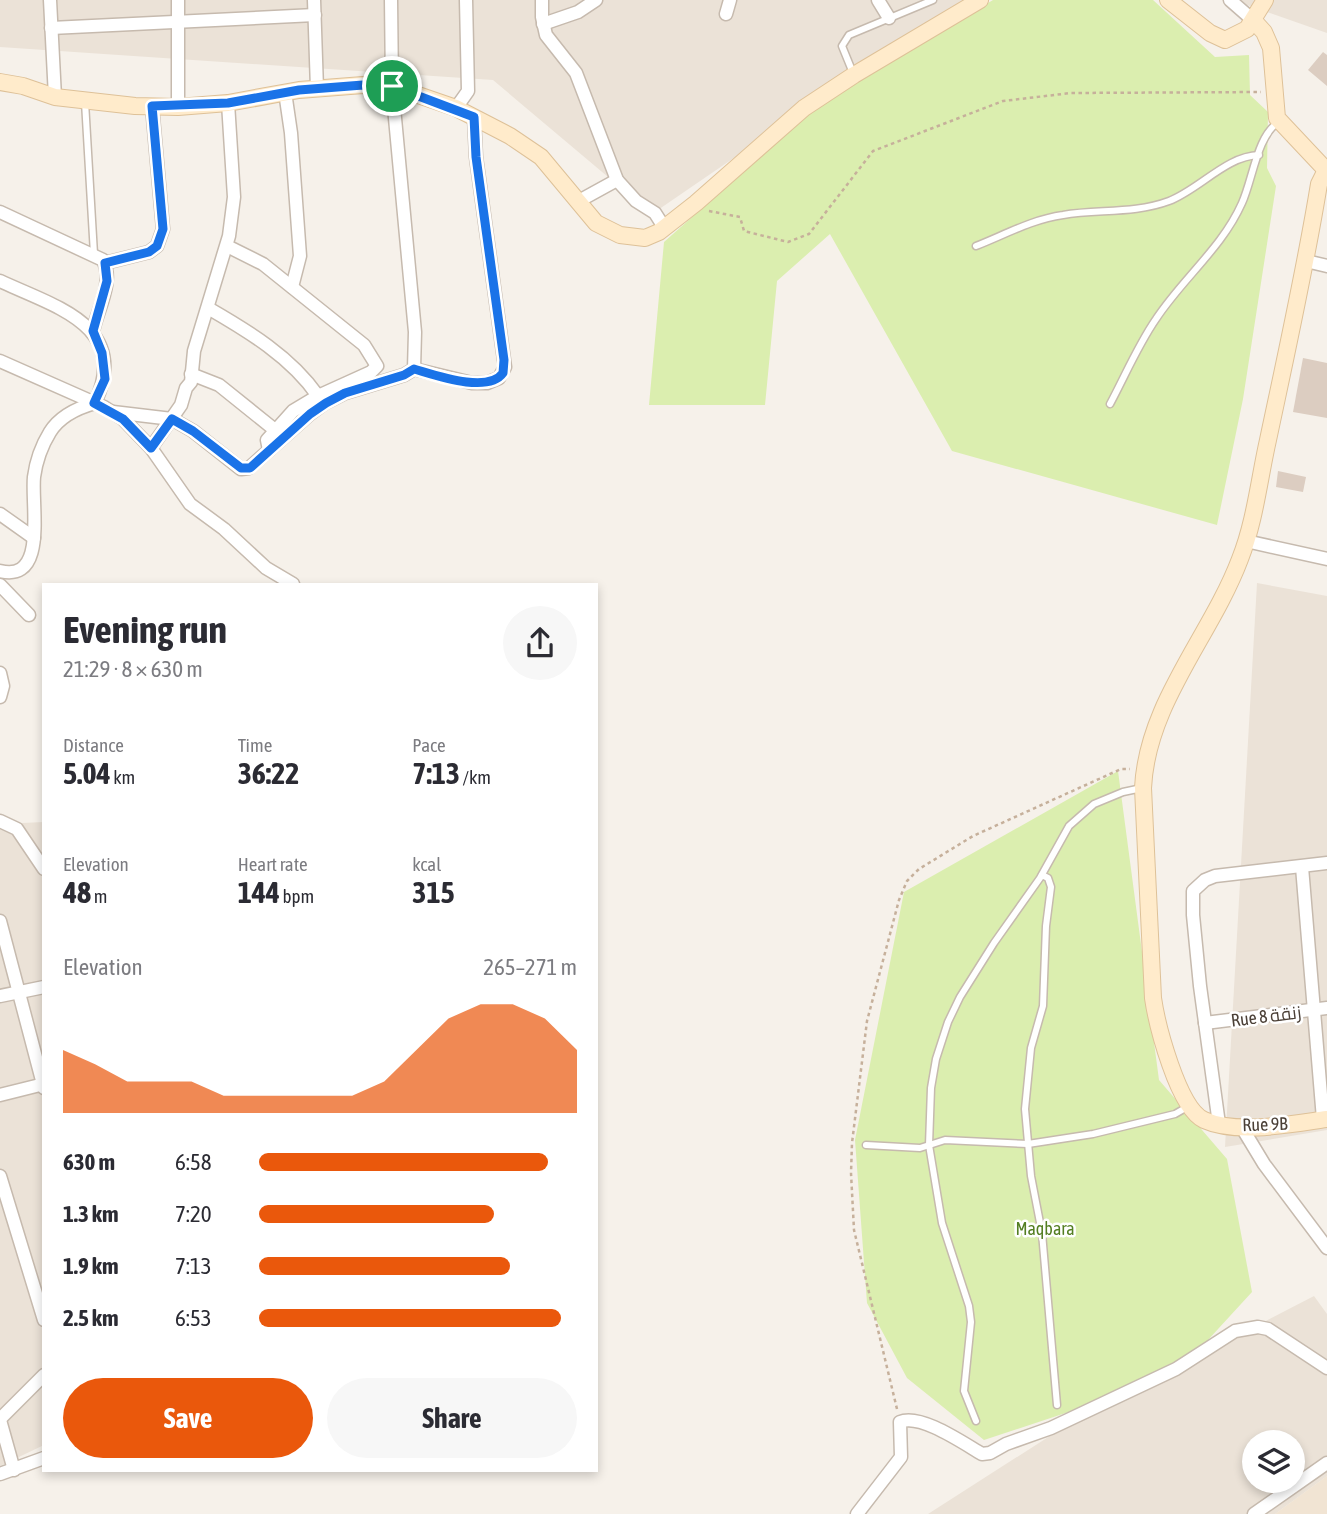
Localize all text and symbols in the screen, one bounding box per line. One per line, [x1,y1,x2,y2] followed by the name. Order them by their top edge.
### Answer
[362,56,422,116] pin
[373,67,411,105] icon: arrive
[503,606,577,680] button: share
[63,608,227,651] text: Evening run
[63,656,203,682] text: 21:29 · 8 × 630 m
[63,734,124,756] text: Distance
[238,734,272,756] text: Time
[412,734,446,756] text: Pace
[63,756,111,790] text: 5.04
[238,756,299,790] text: 36:22
[412,756,460,790] text: 7:13
[111,766,135,788] text: km
[460,766,491,788] text: /km
[63,853,129,875] text: Elevation
[238,853,308,875] text: Heart rate
[412,853,441,875] text: kcal
[63,875,91,909] text: 48
[238,875,280,909] text: 144
[412,875,455,909] text: 315
[91,885,108,907] text: m
[280,885,314,907] text: bpm
[63,954,143,980] text: Elevation
[483,954,577,980] text: 265–271 m
[1230,1001,1302,1032] street label: Rue 8 زنقة
[1242,1113,1288,1135] street label: Rue 9B
[63,1149,115,1175] text: 630 m
[175,1149,212,1175] text: 6:58
[63,1201,119,1227] text: 1.3 km
[175,1201,212,1227] text: 7:20
[1015,1218,1075,1239] park label: Maqbara
[63,1253,119,1279] text: 1.9 km
[175,1253,212,1279] text: 7:13
[63,1305,119,1331] text: 2.5 km
[175,1305,212,1331] text: 6:53
[63,1378,313,1458] button: Save
[327,1378,577,1458] button: Share
[1242,1430,1305,1493] map controls
[1242,1430,1305,1493] button: layers

